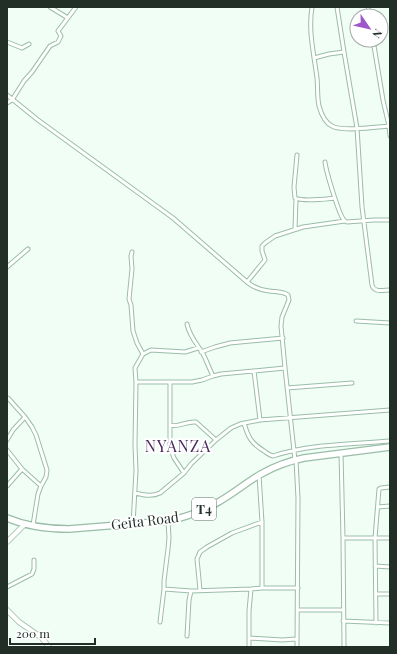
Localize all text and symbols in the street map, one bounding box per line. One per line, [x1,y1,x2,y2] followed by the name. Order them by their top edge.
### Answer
[349,8,389,48] north arrow
[369,26,386,41] text: N
[145,435,211,456] district label: NYANZA
[192,498,216,520] road number: T4
[110,507,180,534] street label: Geita Road
[10,620,95,646] scale bar
[16,625,50,641] text: 200 m

